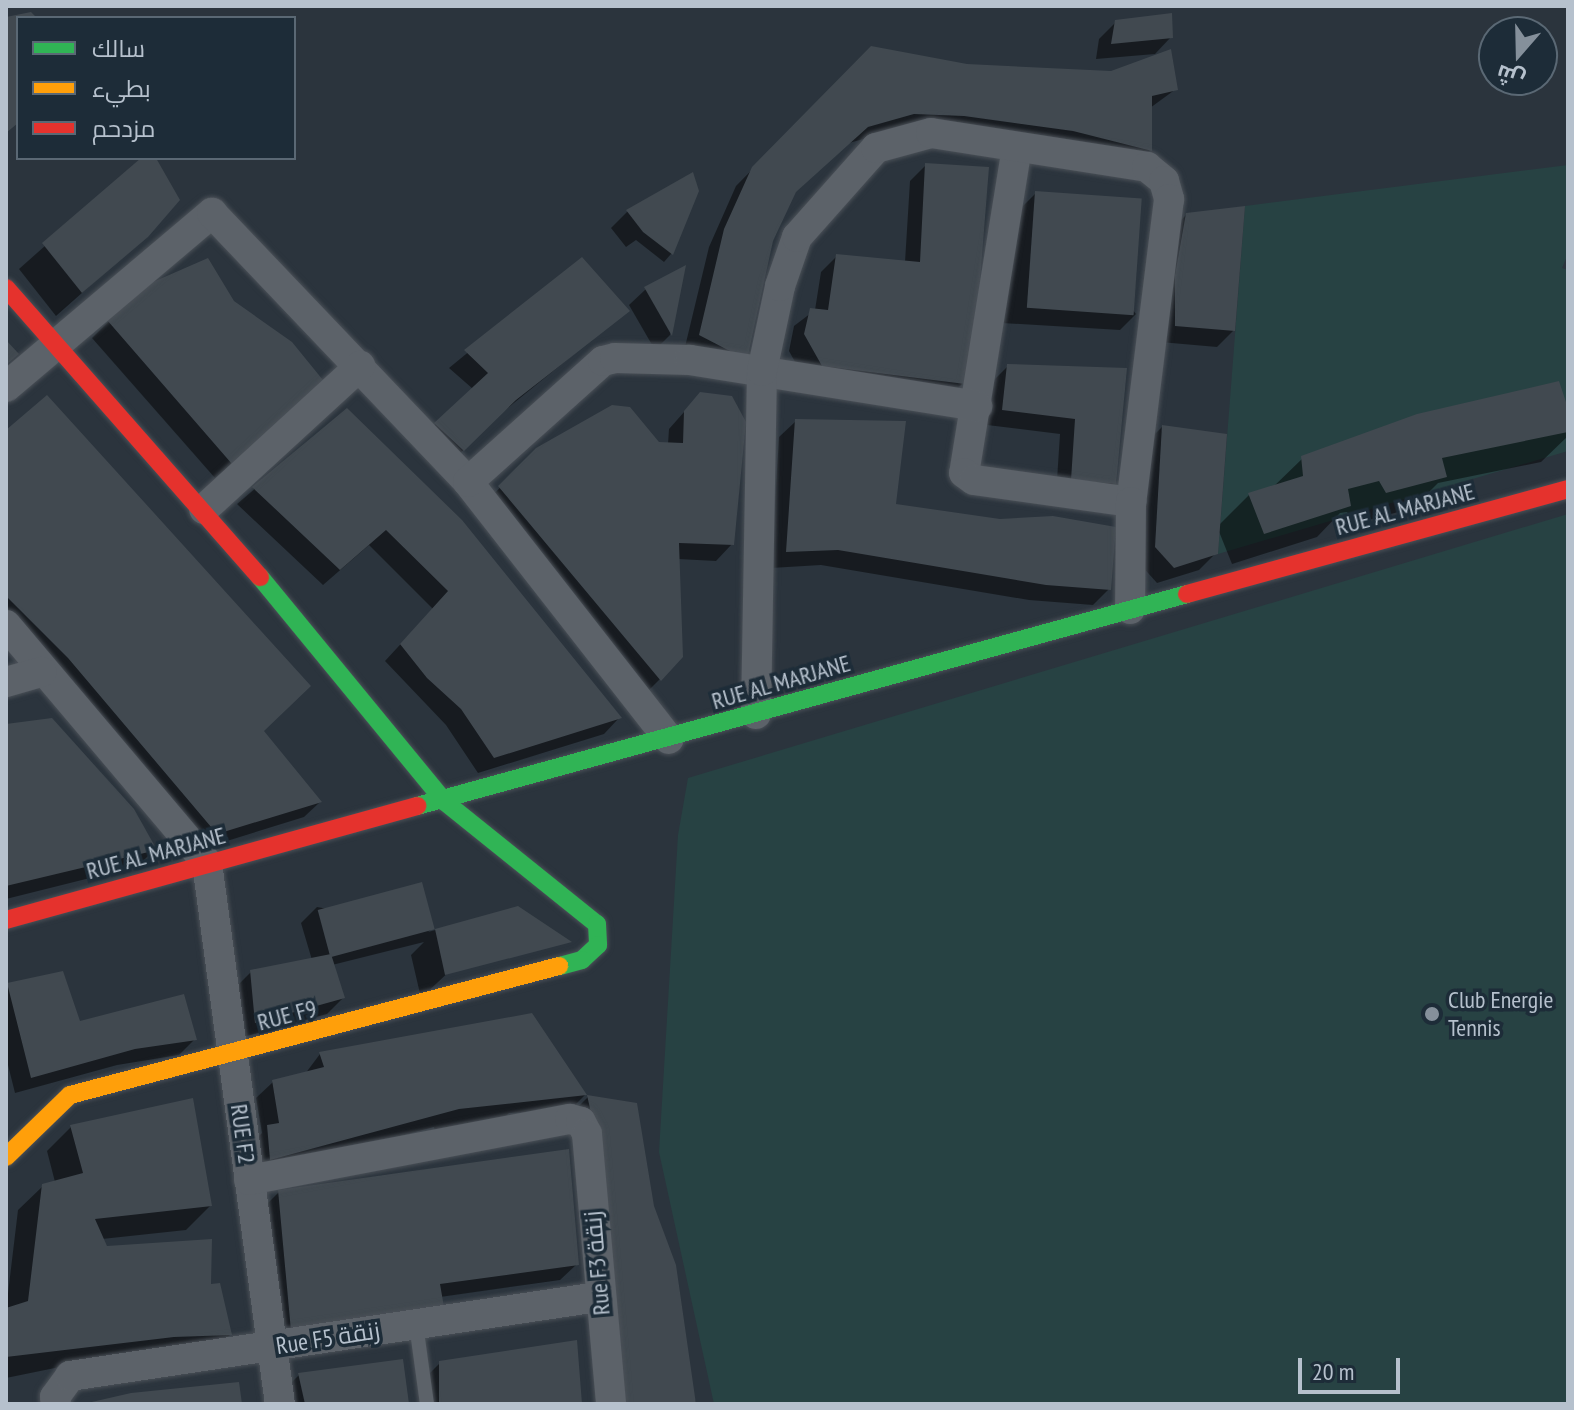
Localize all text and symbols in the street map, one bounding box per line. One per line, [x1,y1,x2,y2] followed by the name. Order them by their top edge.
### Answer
[16,16,296,160] legend
[1478,16,1558,96] north arrow
[92,33,145,64] text: سالك
[1492,59,1529,95] text: ش
[92,73,151,104] text: بطيء
[92,113,155,144] text: مزدحم
[1332,476,1478,542] street label: RUE AL MARJANE
[708,648,854,716] street label: RUE AL MARJANE
[83,820,229,886] street label: RUE AL MARJANE
[1448,986,1553,1042] place label: Club Energie Tennis
[254,993,320,1037] street label: RUE F9
[1423,1005,1441,1023] marker: Club Energie Tennis
[225,1102,261,1166] street label: RUE F2
[578,1210,616,1316] street label: Rue F3 زنقة
[274,1316,382,1360] street label: Rue F5 زنقة
[1302,1342,1404,1392] scale bar
[1312,1356,1354,1387] text: 20 m

